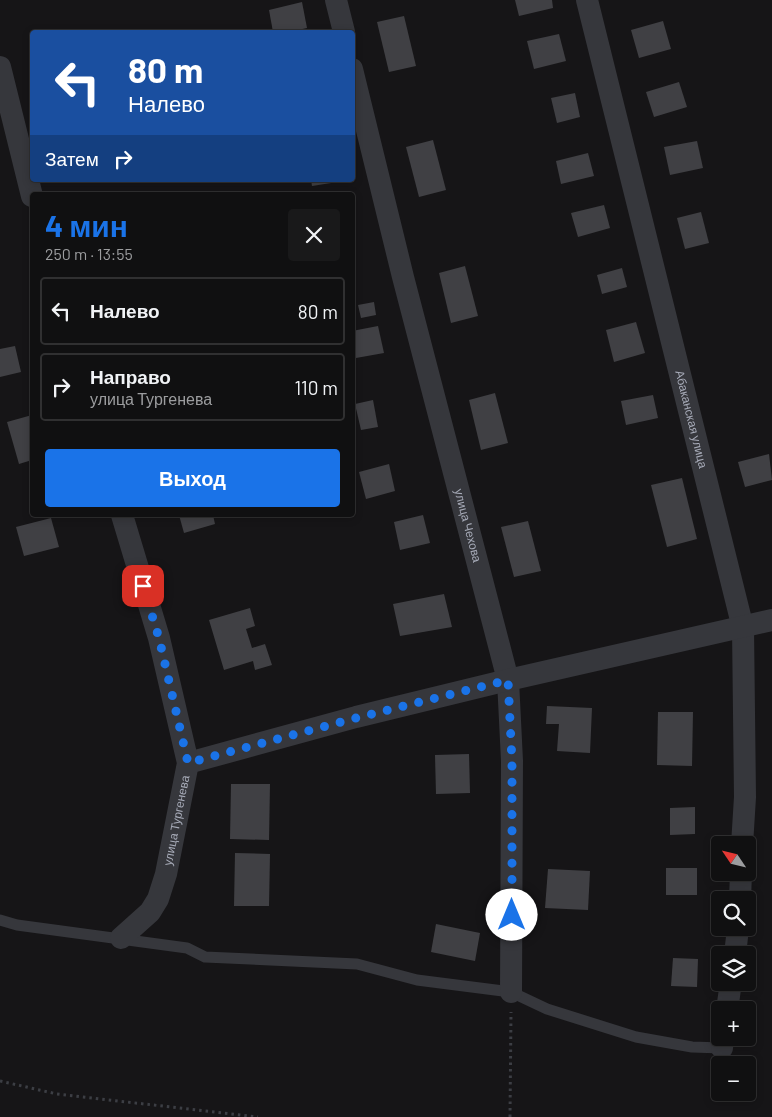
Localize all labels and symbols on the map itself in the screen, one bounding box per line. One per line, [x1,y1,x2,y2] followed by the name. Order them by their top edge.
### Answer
[673,369,711,470] street label: Абаканская улица
[451,487,485,564] street label: улица Чехова
[122,565,164,607] pin
[160,774,191,867] street label: улица Тургенева
[711,836,756,881] north arrow
[485,888,537,940] position arrow

